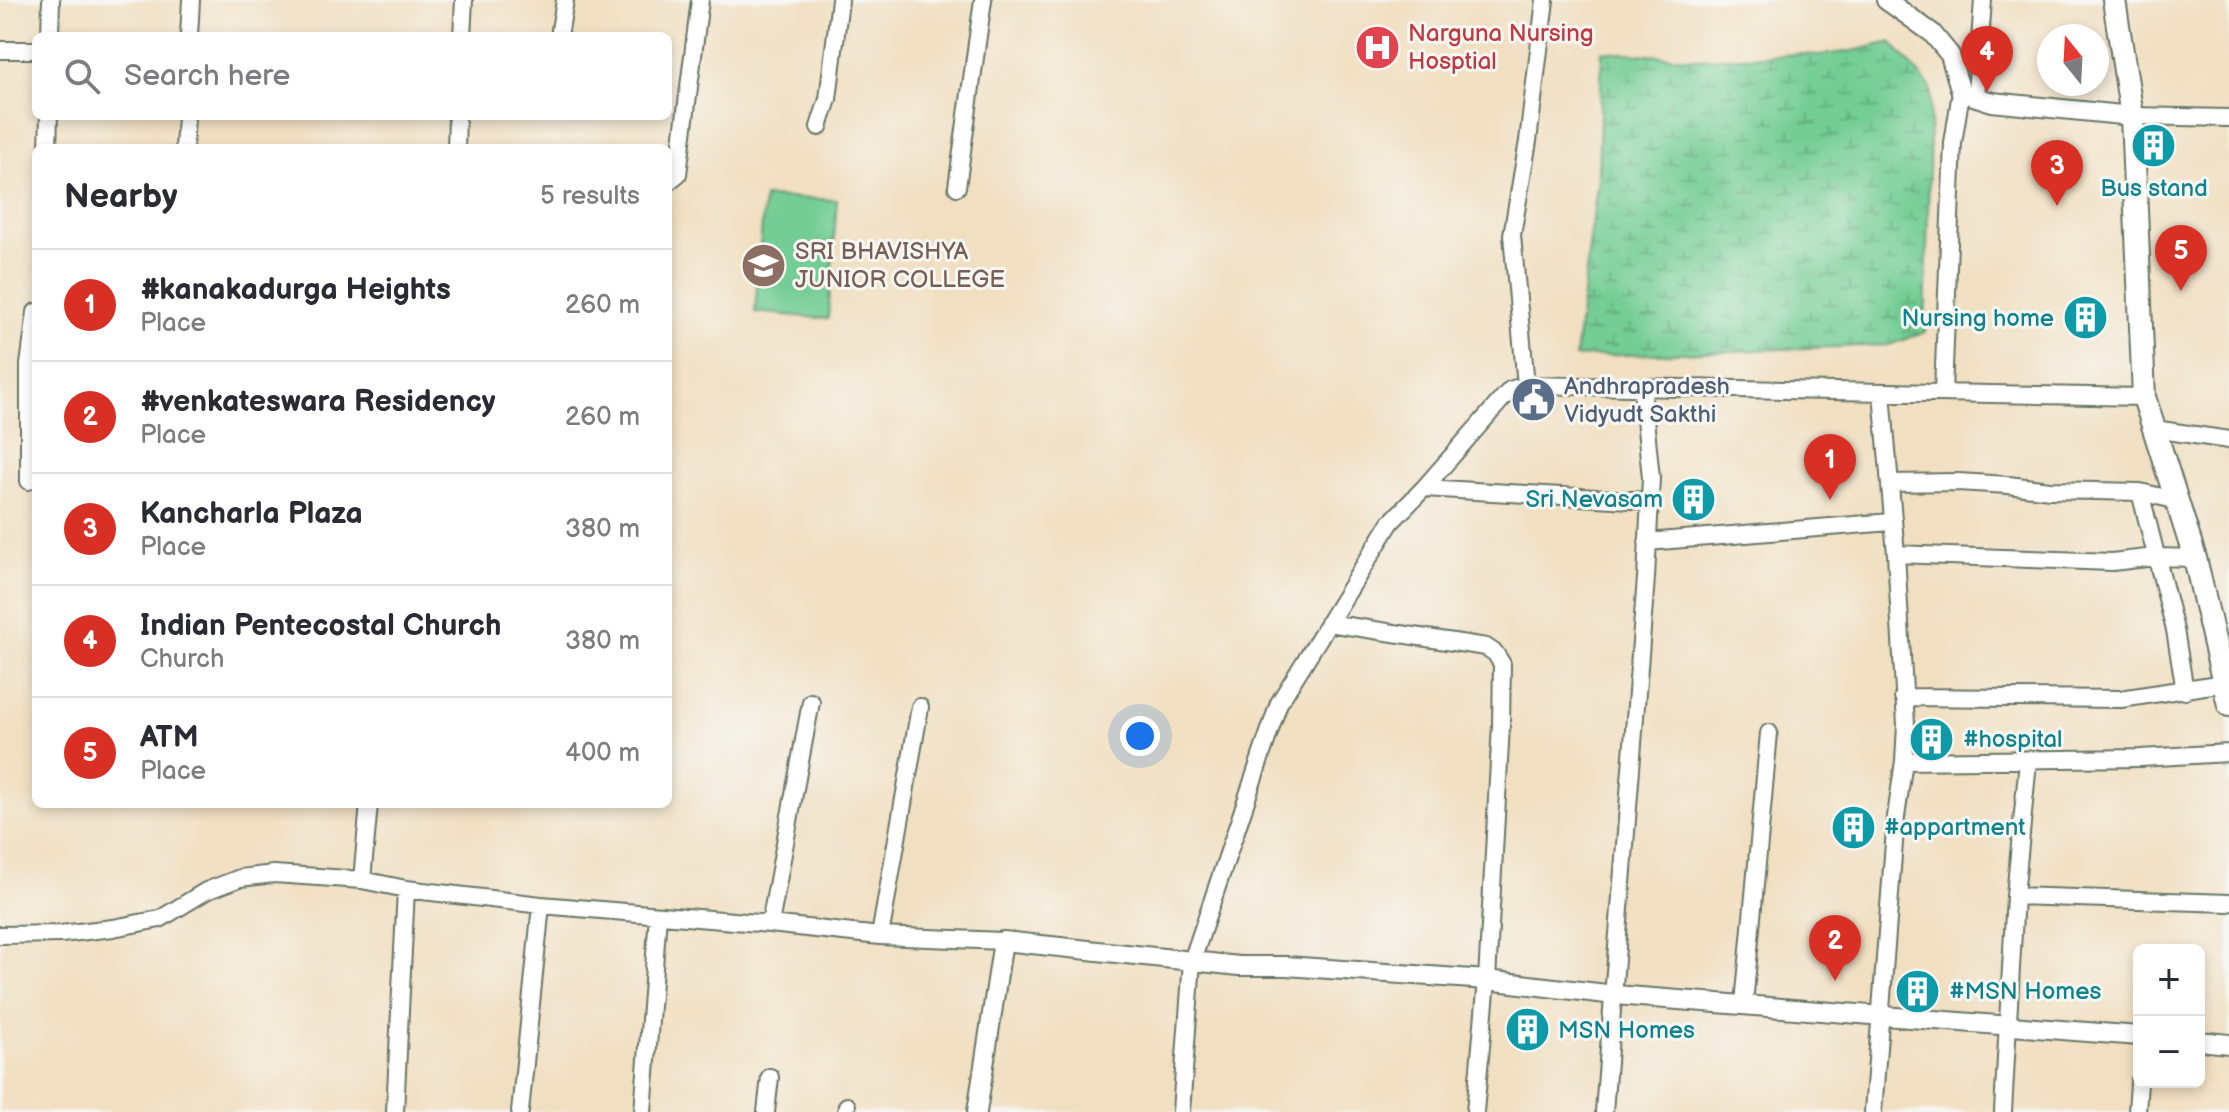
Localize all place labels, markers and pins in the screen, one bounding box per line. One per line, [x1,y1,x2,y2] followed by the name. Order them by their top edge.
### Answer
[1408,19,1594,76] place label: Narguna Nursing Hosptial
[1353,23,1401,71] hospital icon: Narguna Nursing Hosptial
[1961,26,2013,92] pin: 4
[2130,122,2178,170] building icon: Bus stand
[2031,140,2083,206] pin: 3
[2100,174,2208,203] place label: Bus stand
[2155,225,2207,291] pin: 5
[795,237,1005,294] place label: SRI BHAVISHYA JUNIOR COLLEGE
[740,241,788,289] school or university icon: SRI BHAVISHYA JUNIOR COLLEGE
[2061,294,2109,342] building icon: Nursing home
[1902,304,2054,333] place label: Nursing home
[1564,372,1730,429] place label: Andhrapradesh Vidyudt Sakthi
[1509,376,1557,424] public building icon: Andhrapradesh Vidyudt Sakthi
[1804,434,1856,500] pin: 1
[1670,475,1718,523] building icon: Sri Nevasam
[1525,485,1663,514] place label: Sri Nevasam
[1908,715,1956,763] building icon: #hospital
[1963,725,2062,754] place label: #hospital
[1829,803,1877,851] building icon: #appartment
[1884,813,2026,842] place label: #appartment
[1809,915,1861,981] pin: 2
[1894,967,1942,1015] building icon: #MSN Homes
[1949,977,2101,1006] place label: #MSN Homes
[1503,1006,1551,1054] building icon: MSN Homes
[1558,1016,1695,1045] place label: MSN Homes

